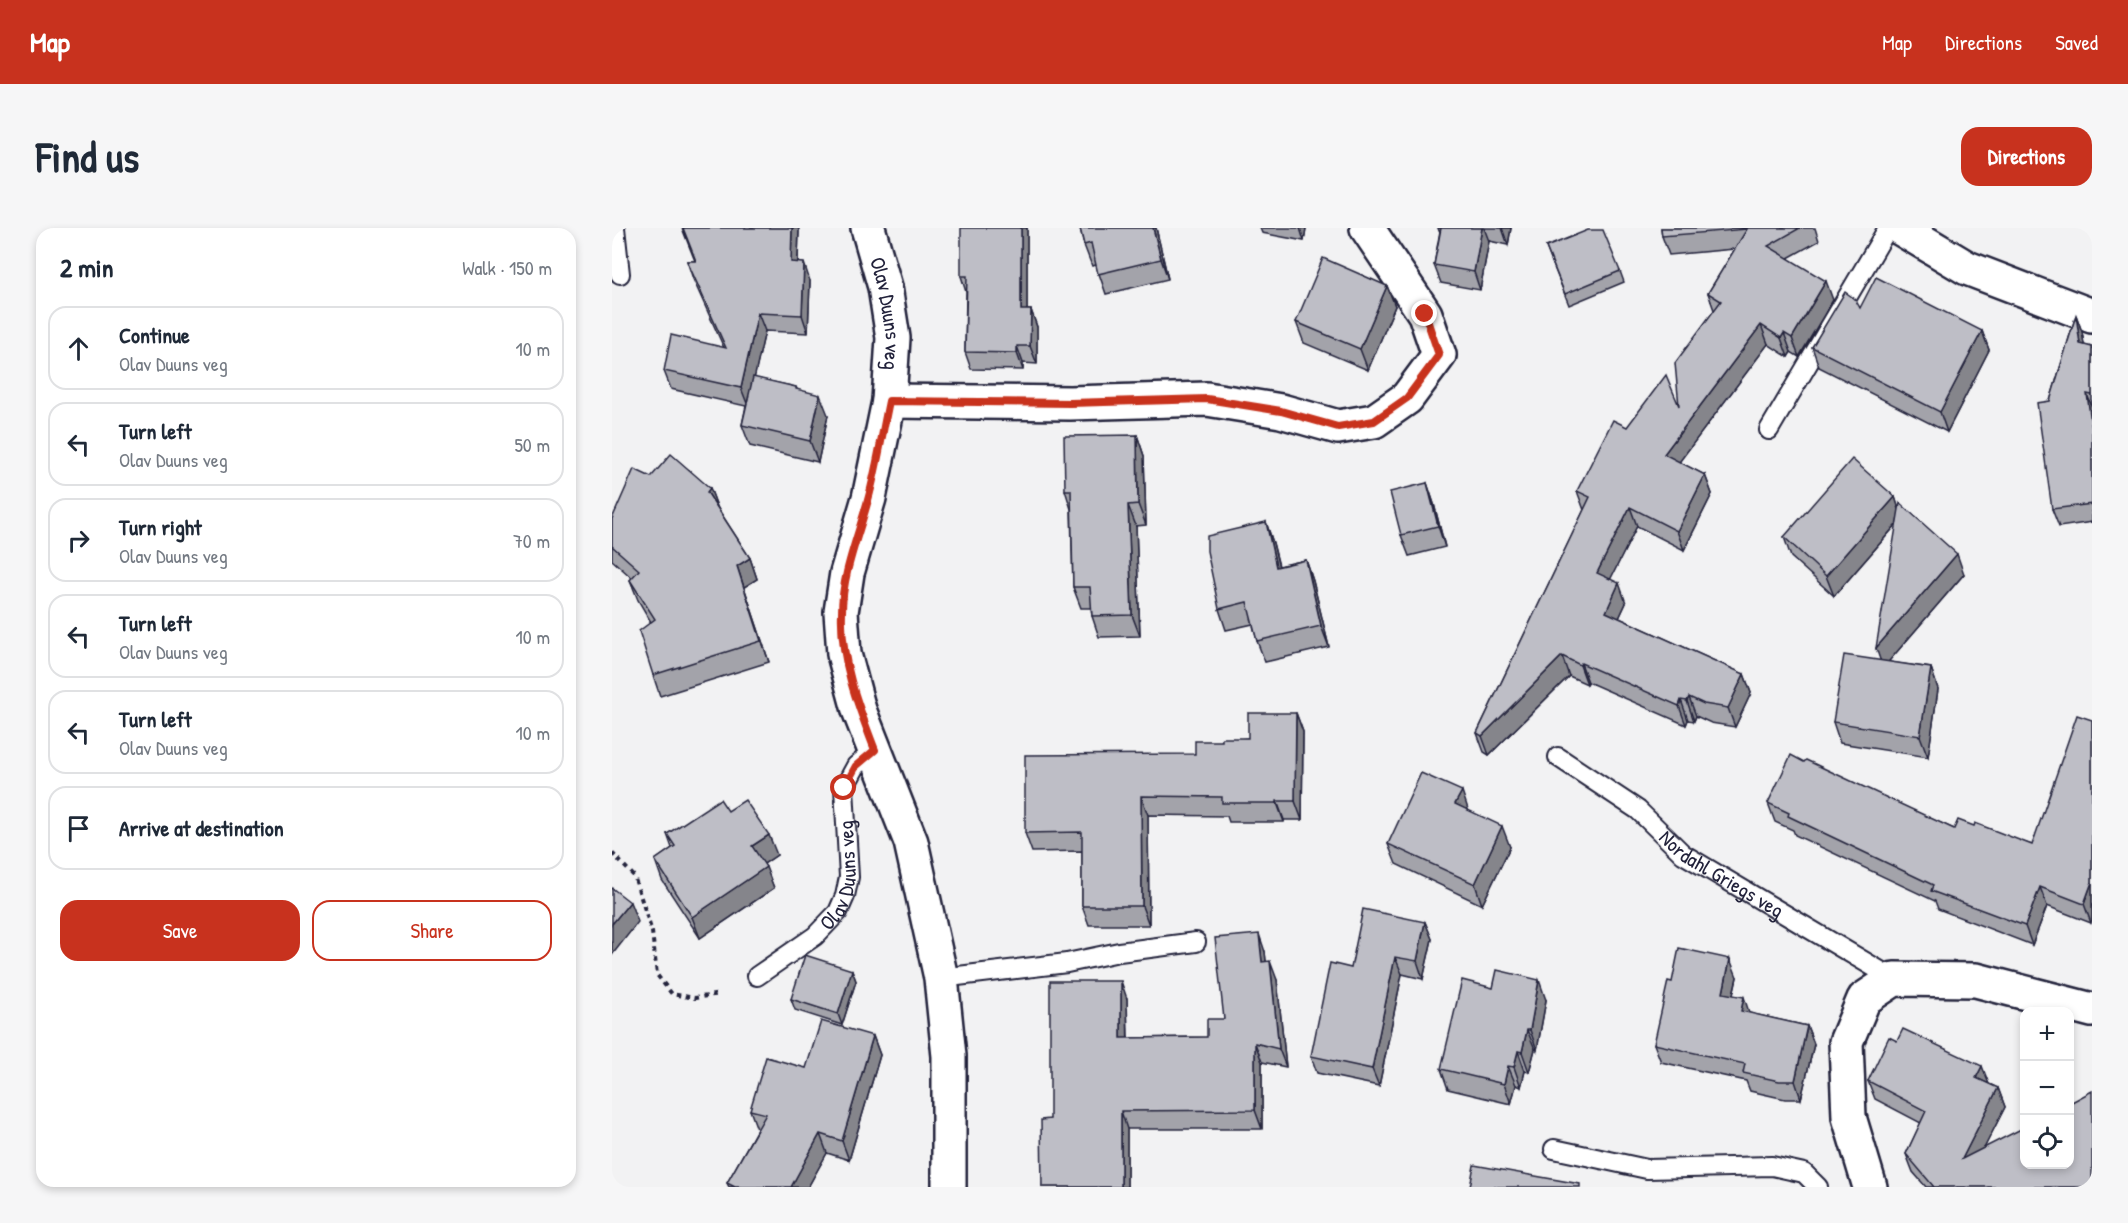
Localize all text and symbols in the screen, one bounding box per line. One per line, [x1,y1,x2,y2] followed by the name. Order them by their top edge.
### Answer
[30,23,70,61] text: Map
[1882,28,1912,57] text: Map
[1945,28,2022,57] text: Directions
[2055,28,2098,57] text: Saved
[1961,127,2092,186] button: Directions
[36,128,139,185] text: Find us
[60,250,113,285] text: 2 min
[462,254,552,281] text: Walk · 150 m
[863,254,908,371] street label: Olav Duuns veg
[1411,300,1437,326] route end
[119,320,190,350] text: Continue
[62,332,95,365] icon: ahead
[516,335,550,362] text: 10 m
[119,350,228,377] text: Olav Duuns veg
[119,416,192,446] text: Turn left
[62,428,95,461] icon: left
[514,431,550,458] text: 50 m
[119,446,228,473] text: Olav Duuns veg
[119,512,202,542] text: Turn right
[62,524,95,557] icon: right
[513,527,550,554] text: 70 m
[119,542,228,569] text: Olav Duuns veg
[119,608,192,638] text: Turn left
[62,620,95,653] icon: left
[516,623,550,650] text: 10 m
[119,638,228,665] text: Olav Duuns veg
[119,704,192,734] text: Turn left
[62,716,95,749] icon: left
[516,719,550,746] text: 10 m
[119,734,228,761] text: Olav Duuns veg
[830,774,856,800] route start
[62,812,95,845] icon: arrive
[119,813,284,843] text: Arrive at destination
[813,820,863,937] street label: Olav Duuns veg
[1653,823,1789,924] street label: Nordahl Griegs veg
[60,900,300,961] button: Save
[312,900,552,961] button: Share
[2020,1007,2074,1169] map controls
[2020,1007,2074,1061] button: +
[2020,1061,2074,1115] button: −
[2020,1115,2074,1169] button: locate

